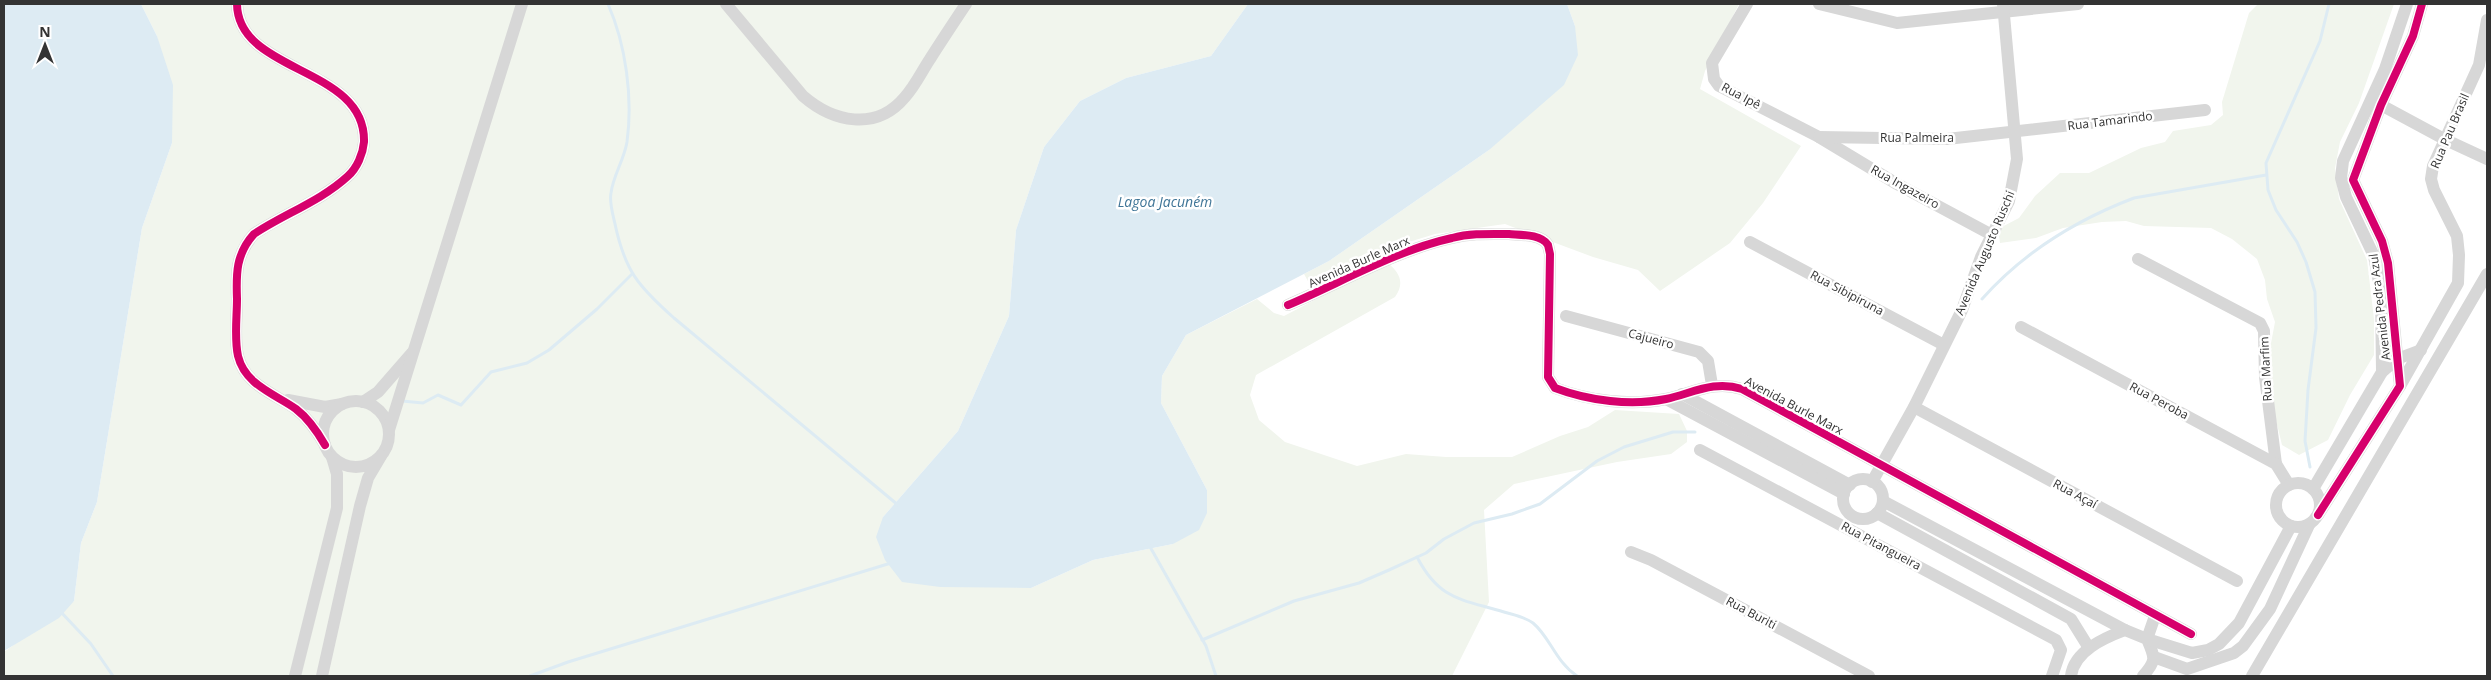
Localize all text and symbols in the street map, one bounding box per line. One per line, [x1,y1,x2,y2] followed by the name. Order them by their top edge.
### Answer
[20,20,70,70] north arrow
[39,22,51,41] text: N
[1719,78,1764,113] street label: Rua Ipê
[2426,91,2473,171] street label: Rua Pau Brasil
[2066,107,2153,134] street label: Rua Tamarindo
[1880,129,1954,146] street label: Rua Palmeira
[1868,161,1943,212] street label: Rua Ingazeiro
[1951,188,2018,318] street label: Avenida Augusto Ruschi
[1118,192,1212,211] water label: Lagoa Jacuném
[1305,231,1413,292] street label: Avenida Burle Marx
[2365,253,2394,361] street label: Avenida Pedra Azul
[1807,266,1887,319] street label: Rua Sibipiruna
[1626,324,1676,353] street label: Cajueiro
[2255,336,2276,402] street label: Rua Marfim
[1742,372,1847,439] street label: Avenida Burle Marx
[2127,378,2192,423] street label: Rua Peroba
[2050,475,2101,513] street label: Rua Açaí
[1838,517,1924,574] street label: Rua Pitangueira
[1723,592,1779,633] street label: Rua Buriti

